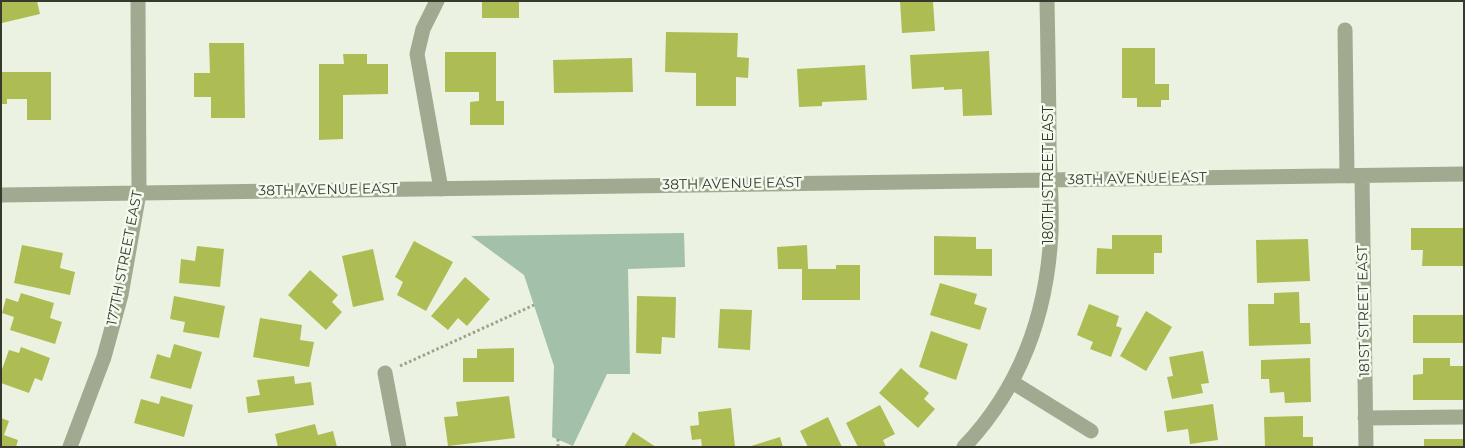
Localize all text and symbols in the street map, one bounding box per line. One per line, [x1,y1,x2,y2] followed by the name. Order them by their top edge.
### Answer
[1041,105,1057,245] street label: 180TH STREET EAST
[1067,169,1207,189] street label: 38TH AVENUE EAST
[662,174,802,194] street label: 38TH AVENUE EAST
[258,180,398,200] street label: 38TH AVENUE EAST
[104,189,146,327] street label: 177TH STREET EAST
[1354,245,1374,377] street label: 181ST STREET EAST

